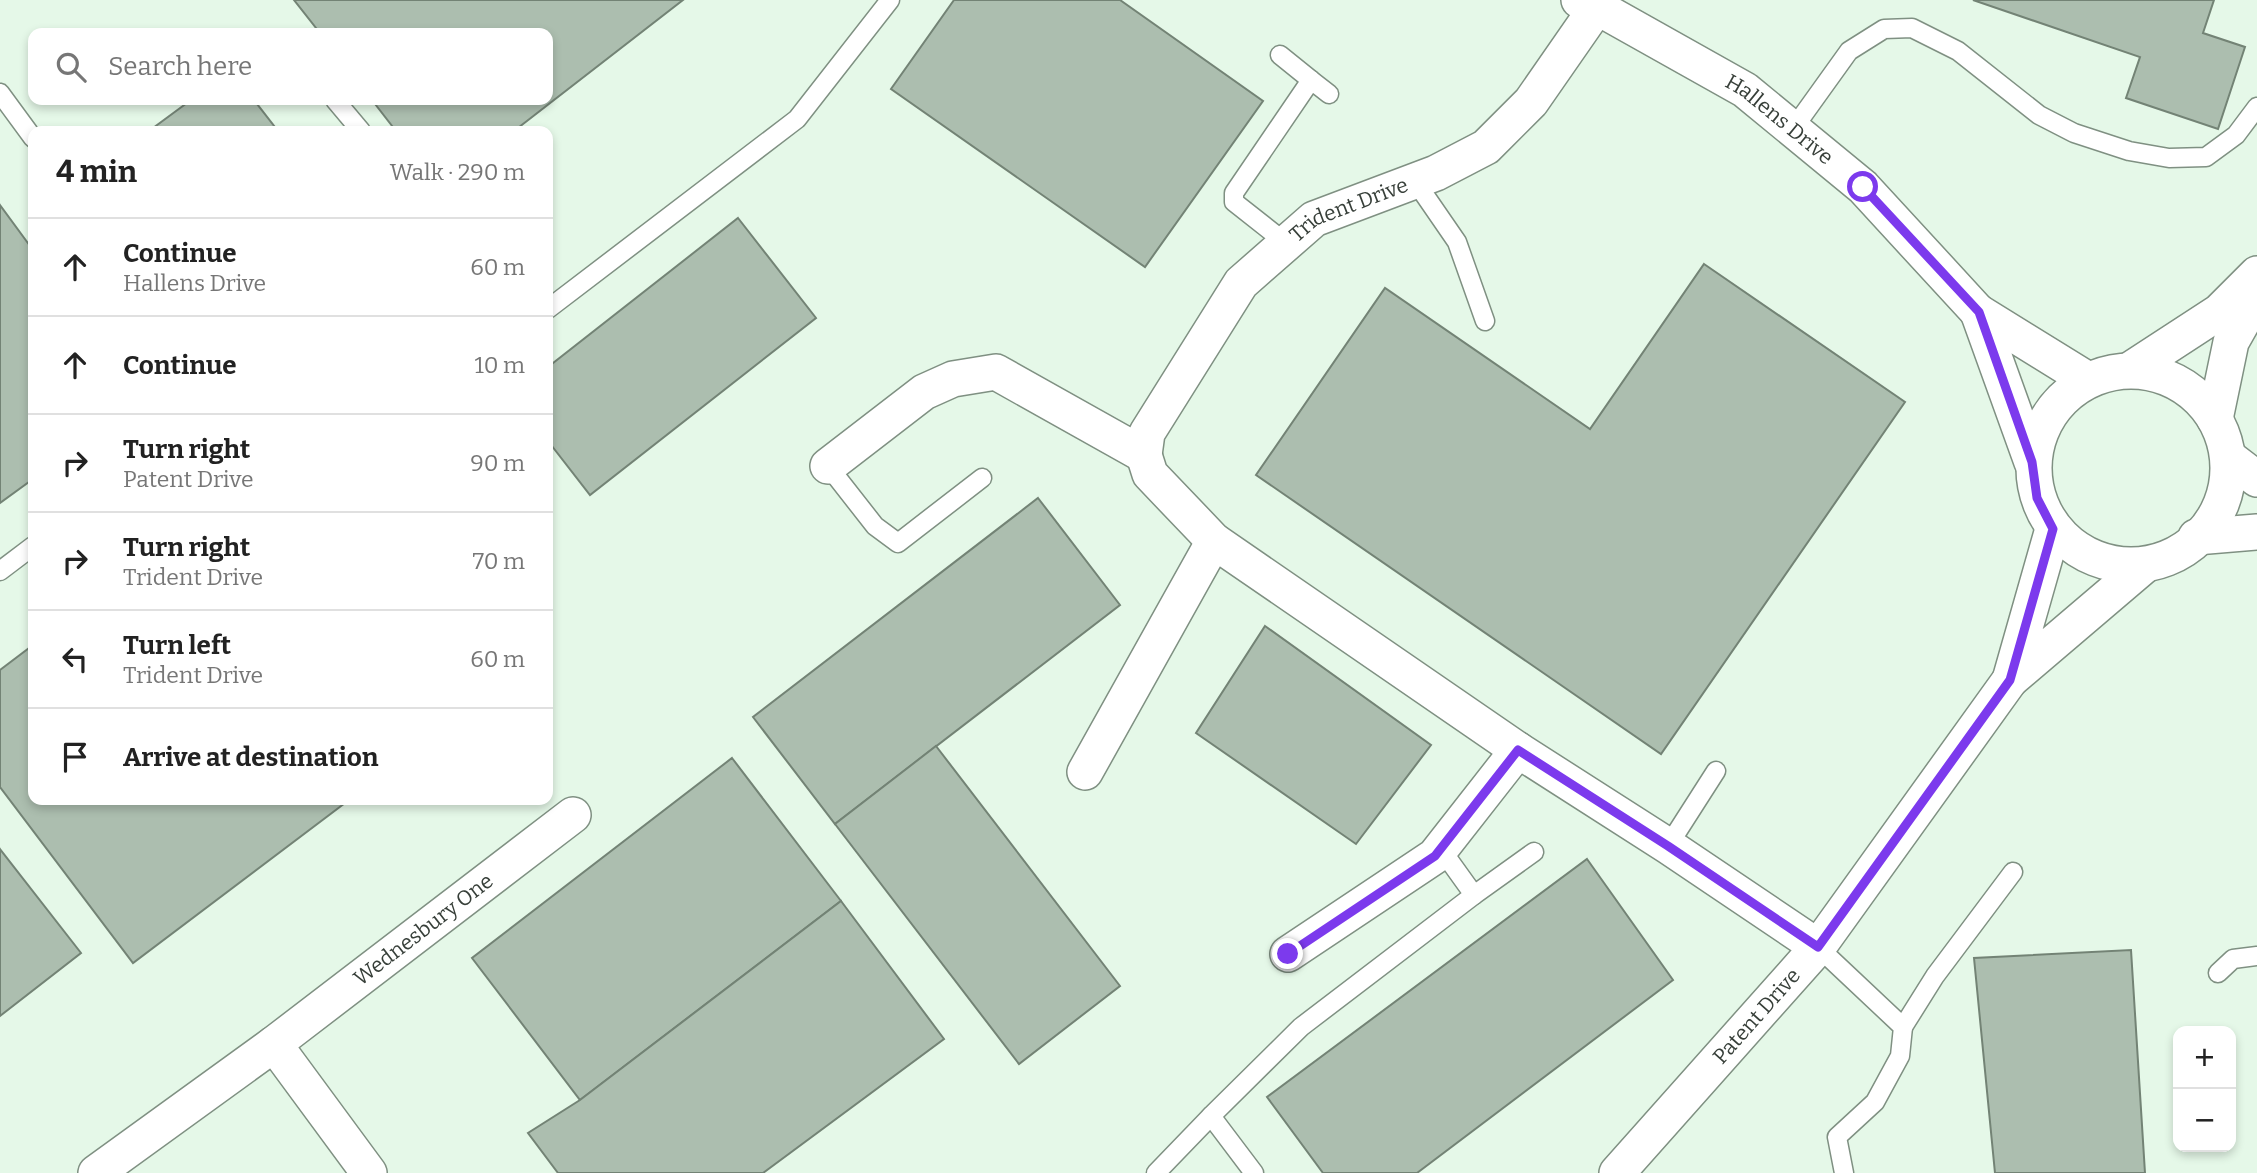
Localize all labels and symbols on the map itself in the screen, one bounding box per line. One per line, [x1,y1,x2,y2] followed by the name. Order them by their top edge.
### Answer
[1721,69,1839,170] street label: Hallens Drive
[1847,171,1878,202] route start
[1284,172,1412,248] street label: Trident Drive
[348,868,498,991] street label: Wednesbury One
[1272,938,1303,969] route end
[1707,963,1806,1069] street label: Patent Drive

